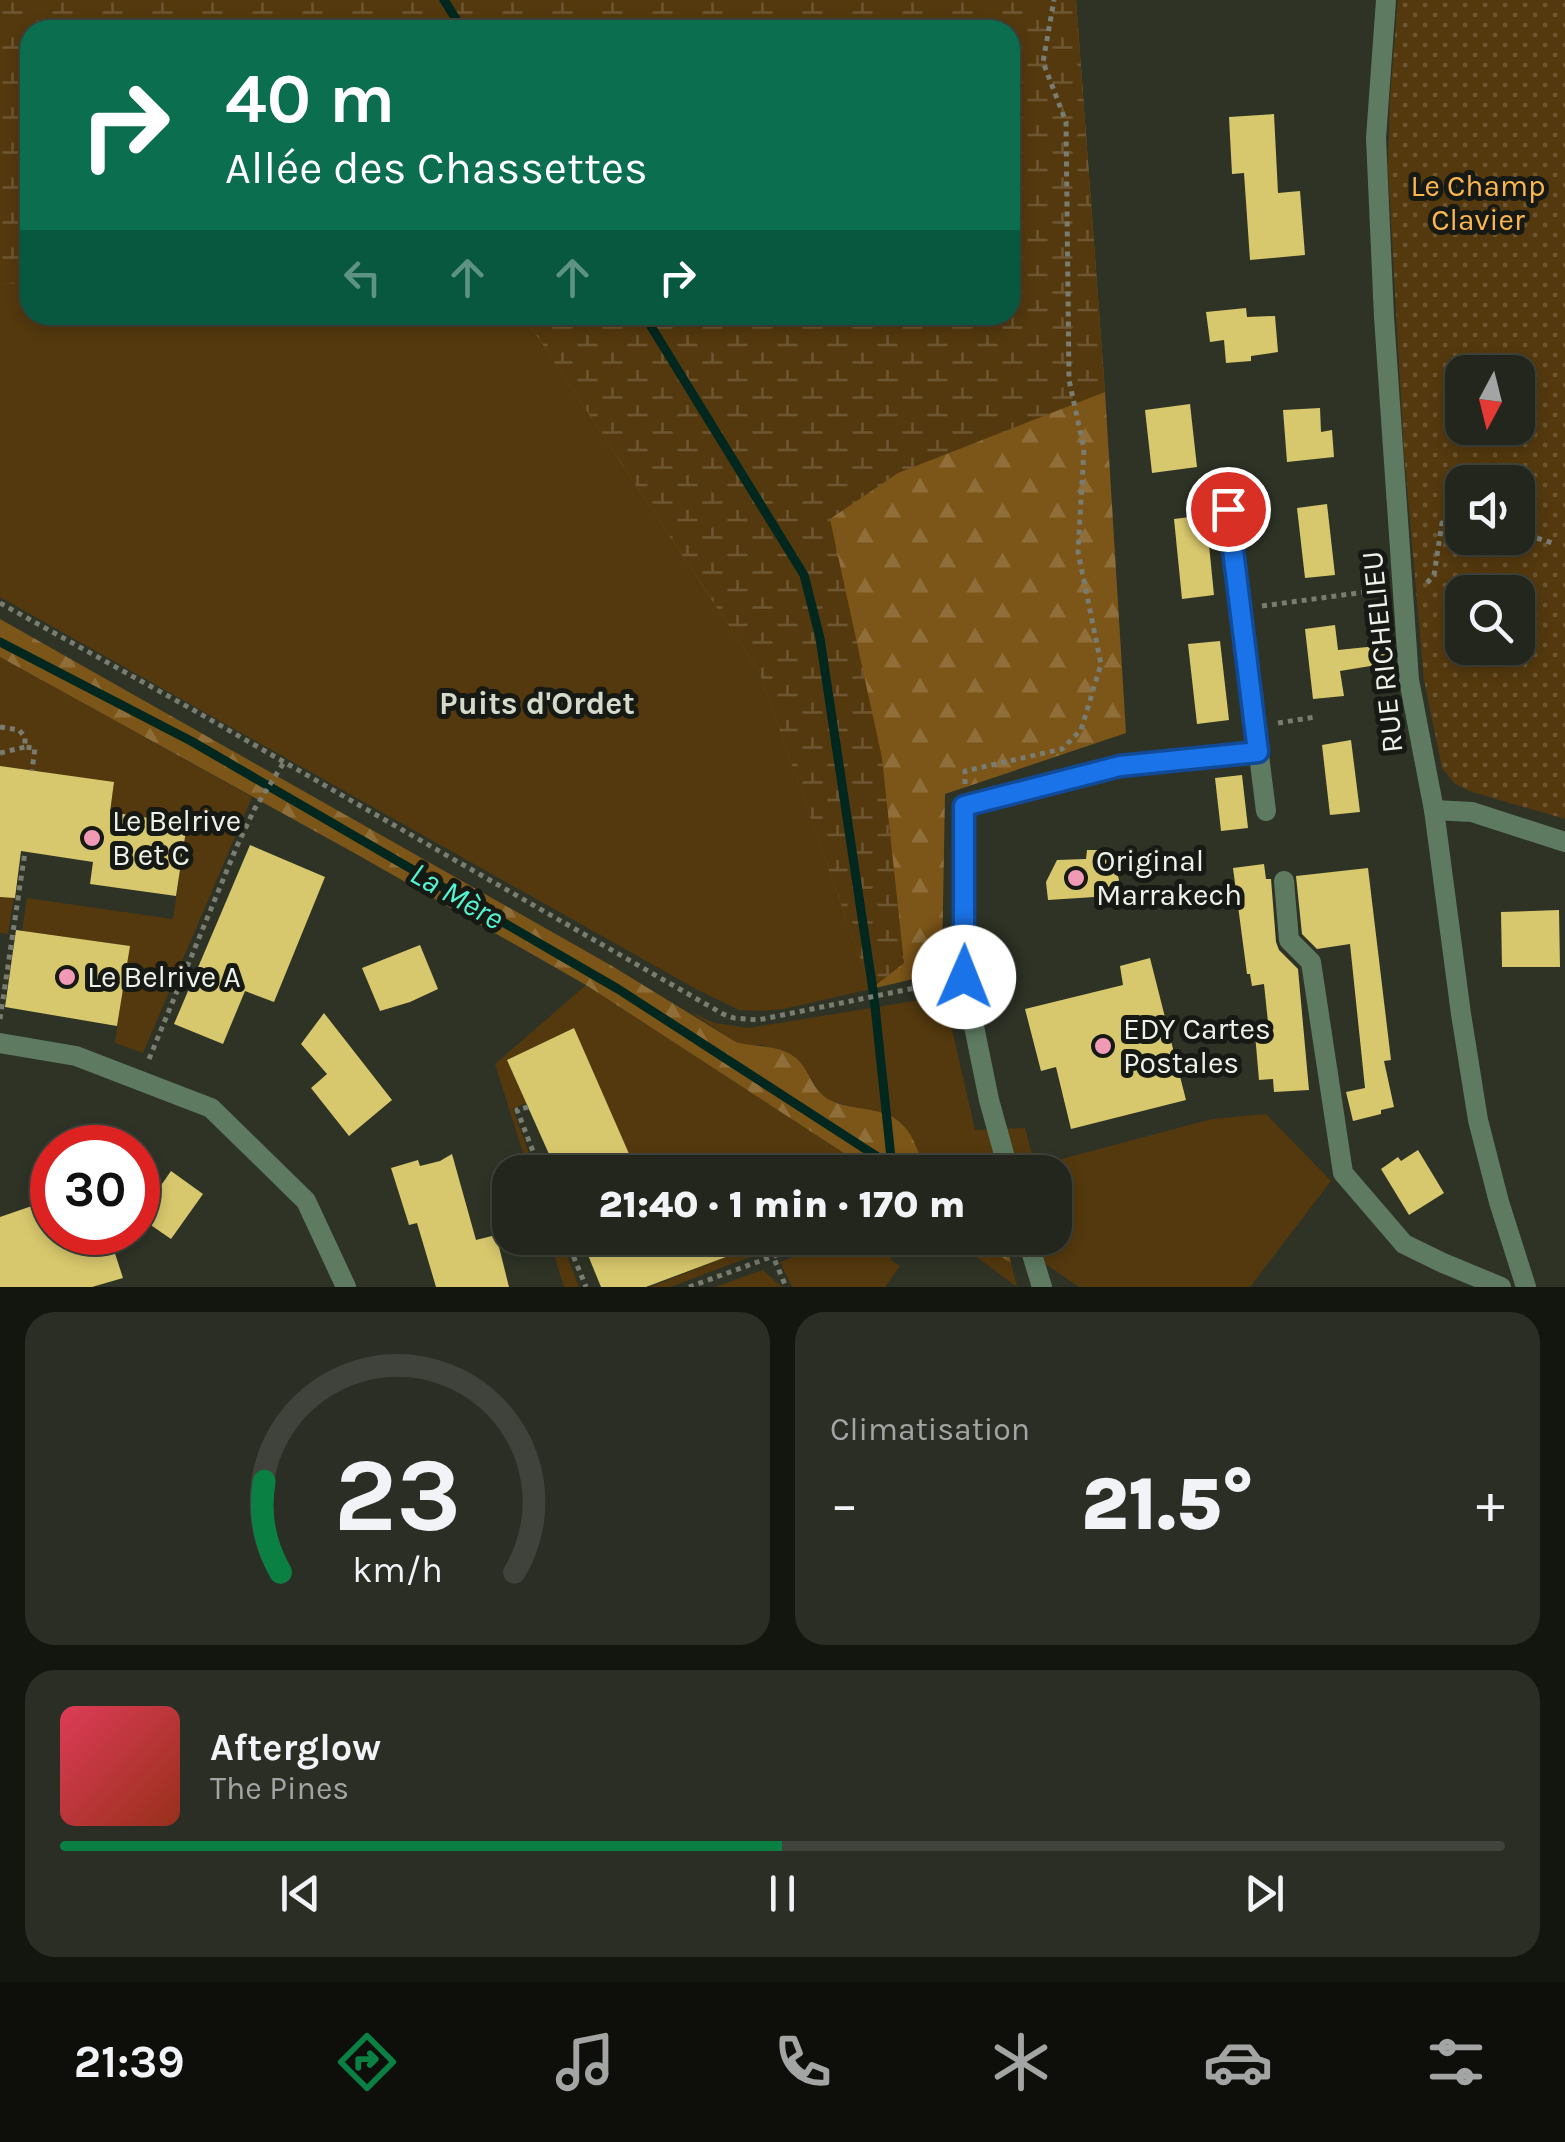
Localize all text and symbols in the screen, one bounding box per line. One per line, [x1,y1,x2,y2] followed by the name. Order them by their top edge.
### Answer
[225,58,395,140] text: 40 m
[60,60,190,190] icon: right
[225,142,648,194] text: Allée des Chassettes
[1410,168,1546,238] park label: Le Champ Clavier
[335,250,390,305] icon: left
[440,250,495,305] icon: ahead
[545,250,600,305] icon: ahead
[650,250,705,305] icon: right
[1445,355,1535,445] north arrow
[1445,355,1535,665] map controls
[1445,465,1535,555] button: sound
[1186,467,1271,552] pin
[1201,482,1256,537] icon: arrive
[1353,549,1411,755] street label: RUE RICHELIEU
[1445,575,1535,665] button: search
[439,685,635,722] district label: Puits d'Ordet
[112,803,241,873] place label: Le Belrive B et C
[81,827,103,849] marker: Le Belrive B et C
[1096,843,1242,913] place label: Original Marrakech
[404,855,510,937] water label: La Mère
[1065,867,1087,889] marker: Original Marrakech
[912,925,1016,1029] position arrow
[87,959,241,995] place label: Le Belrive A
[56,966,78,988] marker: Le Belrive A
[1123,1011,1271,1081] place label: EDY Cartes Postales
[1092,1035,1114,1057] marker: EDY Cartes Postales
[30,1125,160,1255] speed limit sign: 30
[599,1182,965,1227] text: 21:40 · 1 min · 170 m
[830,1411,1030,1448] text: Climatisation
[334,1435,461,1556] text: 23
[1081,1460,1254,1548] text: 21.5°
[830,1472,859,1536] text: −
[1476,1472,1505,1536] text: +
[352,1549,443,1591] text: km/h
[210,1725,381,1770] text: Afterglow
[210,1770,349,1807] text: The Pines
[273,1866,328,1921] icon: previous
[755,1866,810,1921] icon: pause
[1237,1866,1292,1921] icon: next
[332,2027,402,2097] icon: directions
[550,2027,620,2097] icon: music
[768,2027,838,2097] icon: phone
[986,2027,1056,2097] icon: climate
[1203,2027,1273,2097] icon: car
[1421,2027,1491,2097] icon: filters
[74,2036,185,2088] text: 21:39

